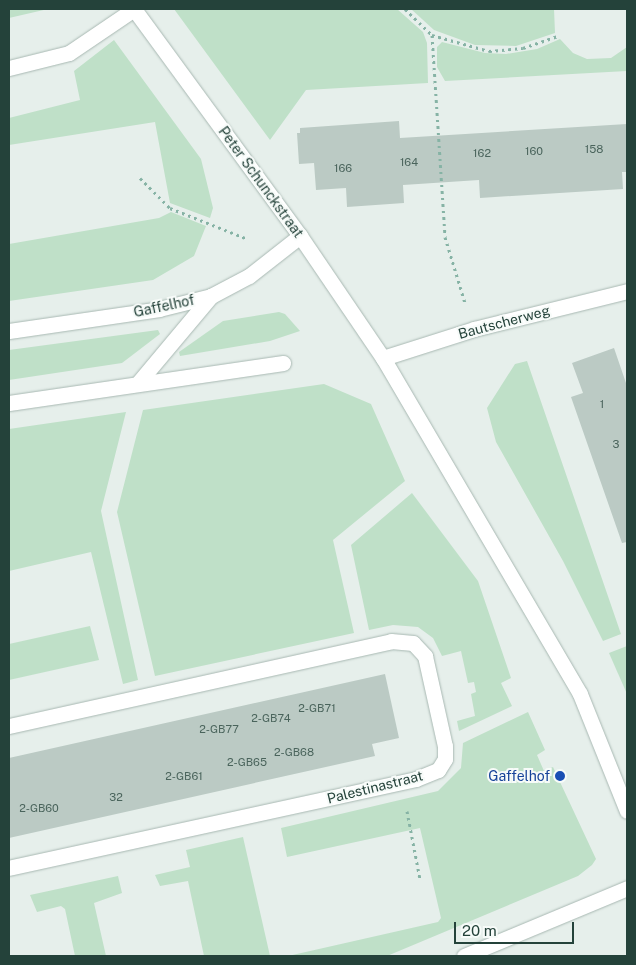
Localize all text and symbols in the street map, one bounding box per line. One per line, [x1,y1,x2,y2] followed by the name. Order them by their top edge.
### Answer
[215,123,307,241] street label: Peter Schunckstraat
[585,142,603,156] house number: 158
[525,144,543,158] house number: 160
[473,146,491,160] house number: 162
[400,155,418,169] house number: 164
[334,161,352,175] house number: 166
[132,291,196,321] street label: Gaffelhof
[456,302,552,342] street label: Bautscherweg
[600,397,604,411] house number: 1
[613,437,619,451] house number: 3
[298,701,336,715] house number: 2-GB71
[251,711,291,725] house number: 2-GB74
[199,722,239,736] house number: 2-GB77
[274,745,314,759] house number: 2-GB68
[227,755,267,769] house number: 2-GB65
[325,767,425,807] street label: Palestinastraat
[488,768,550,784] place label: Gaffelhof
[165,769,203,783] house number: 2-GB61
[554,770,566,782] marker: Gaffelhof
[109,790,123,804] house number: 32
[19,801,59,815] house number: 2-GB60
[456,912,576,944] scale bar
[462,922,497,939] text: 20 m

